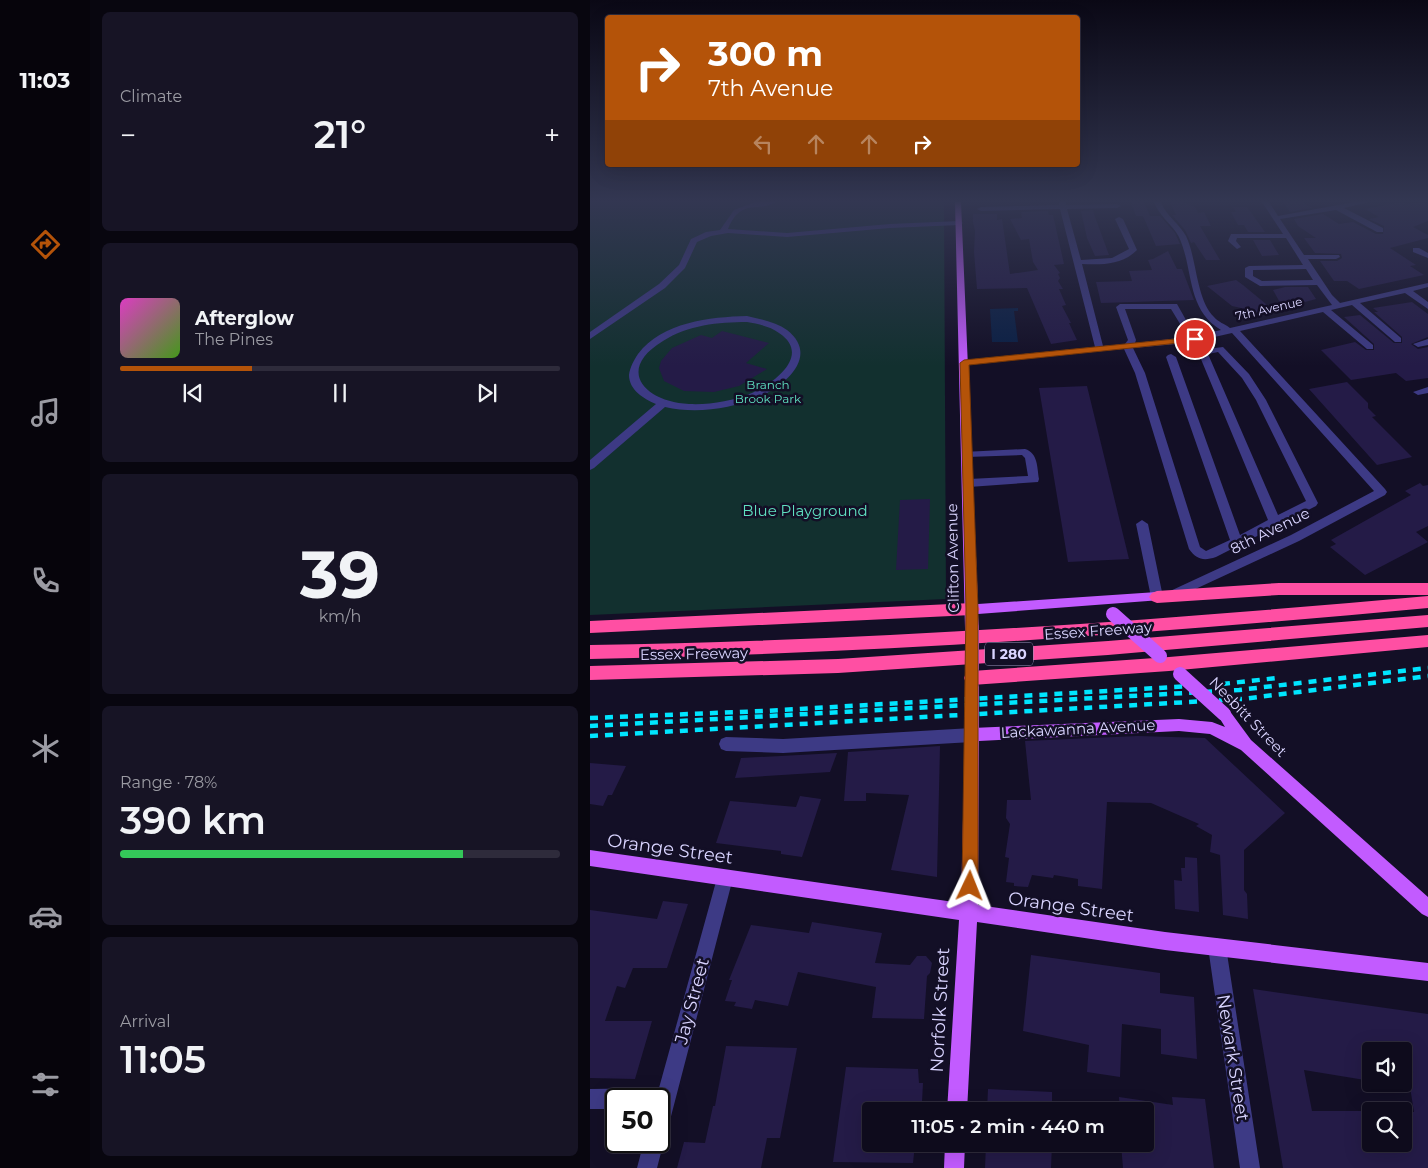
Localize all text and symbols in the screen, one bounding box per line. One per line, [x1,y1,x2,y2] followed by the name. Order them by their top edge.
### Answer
[708,32,823,75] text: 300 m
[625,35,690,100] icon: right
[20,67,70,94] text: 11:03
[708,75,833,102] text: 7th Avenue
[120,87,182,106] text: Climate
[314,111,366,158] text: 21°
[120,118,136,152] text: −
[544,118,560,152] text: +
[749,130,777,158] icon: left
[802,130,830,158] icon: ahead
[855,130,883,158] icon: ahead
[908,130,936,158] icon: right
[28,227,63,262] icon: directions
[1234,294,1304,324] street label: 7th Avenue
[195,307,294,330] text: Afterglow
[1174,318,1216,360] pin
[1181,325,1209,353] icon: arrive
[195,330,273,349] text: The Pines
[735,377,802,406] park label: Branch Brook Park
[179,379,207,407] icon: previous
[326,379,354,407] icon: pause
[473,379,501,407] icon: next
[28,395,63,430] icon: music
[742,501,868,520] park label: Blue Playground
[942,503,963,613] street label: Clifton Avenue
[1227,503,1313,558] street label: 8th Avenue
[300,535,380,614] text: 39
[28,563,63,598] icon: phone
[319,607,361,626] text: km/h
[1043,617,1153,644] street label: Essex Freeway
[985,642,1033,666] road number: I 280
[640,643,749,664] street label: Essex Freeway
[1205,673,1291,761] street label: Nesbitt Street
[1000,715,1156,742] street label: Lackawanna Avenue
[28,731,63,766] icon: climate
[120,773,217,792] text: Range · 78%
[120,797,266,844] text: 390 km
[606,829,734,869] street label: Orange Street
[943,859,995,911] position arrow
[1007,887,1135,927] street label: Orange Street
[28,899,63,934] icon: car
[926,947,954,1073] street label: Norfolk Street
[670,956,714,1047] street label: Jay Street
[1212,993,1254,1123] street label: Newark Street
[120,1012,170,1031] text: Arrival
[120,1036,206,1083] text: 11:05
[1362,1042,1412,1152] map controls
[1362,1042,1412,1092] button: sound
[28,1067,63,1102] icon: filters
[605,1088,670,1153] speed limit sign: 50
[1362,1102,1412,1152] button: search
[911,1115,1105,1138] text: 11:05 · 2 min · 440 m

